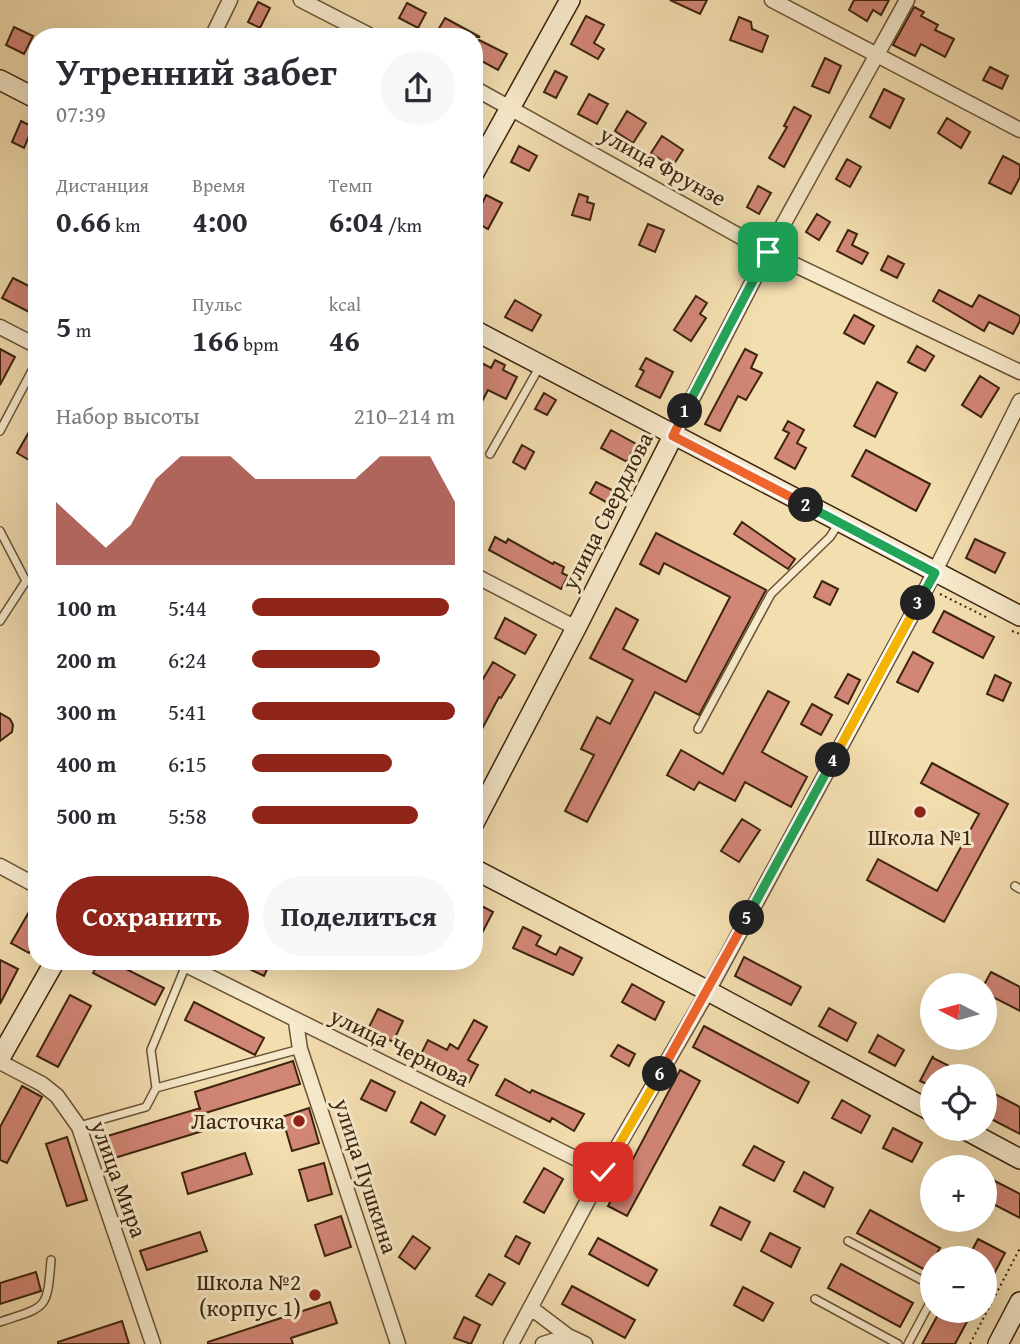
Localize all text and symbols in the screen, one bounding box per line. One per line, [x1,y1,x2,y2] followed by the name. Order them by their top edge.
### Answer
[56,43,337,99] text: Утренний забег
[381,51,455,125] button: share
[56,97,106,130] text: 07:39
[593,117,733,214] street label: улица Фрунзе
[56,171,149,199] text: Дистанция
[192,171,245,199] text: Время
[329,171,373,199] text: Темп
[56,199,111,243] text: 0.66
[192,199,247,243] text: 4:00
[329,199,384,243] text: 6:04
[111,211,140,239] text: km
[384,211,422,239] text: /km
[738,222,798,282] pin
[749,233,787,271] icon: arrive
[192,290,242,318] text: Пульс
[329,290,361,318] text: kcal
[56,304,72,348] text: 5
[72,316,91,344] text: m
[192,318,239,362] text: 166
[329,318,360,362] text: 46
[239,330,279,358] text: bpm
[668,394,702,428] pin: 1
[680,396,689,424] text: 1
[56,399,200,432] text: Набор высоты
[354,399,455,432] text: 210–214 m
[552,426,661,596] street label: улица Свердлова
[788,488,824,522] pin: 2
[801,490,810,518] text: 2
[900,586,936,620] pin: 3
[913,588,922,616] text: 3
[56,591,117,624] text: 100 m
[168,591,207,624] text: 5:44
[56,643,117,676] text: 200 m
[168,643,207,676] text: 6:24
[56,695,117,728] text: 300 m
[168,695,207,728] text: 5:41
[816,742,850,778] pin: 4
[828,745,837,773] text: 4
[56,747,117,780] text: 400 m
[168,747,207,780] text: 6:15
[56,799,117,832] text: 500 m
[168,799,207,832] text: 5:58
[912,804,928,820] marker: Школа №1
[868,820,972,853] place label: Школа №1
[56,876,249,956] button: Сохранить
[263,876,455,956] button: Поделиться
[730,900,764,936] pin: 5
[742,903,751,931] text: 5
[920,973,998,1050] north arrow
[920,973,997,1323] map controls
[324,998,476,1095] street label: улица Чернова
[642,1056,678,1092] pin: 6
[655,1059,664,1087] text: 6
[920,1064,997,1141] button: locate
[326,1093,407,1258] street label: улица Пушкина
[191,1104,285,1137] place label: Ласточка
[291,1113,307,1129] marker: Ласточка
[83,1115,156,1242] street label: улица Мира
[573,1142,633,1202] pin
[584,1153,622,1191] icon: check
[920,1155,997,1232] button: +
[920,1246,997,1323] button: −
[197,1265,301,1324] place label: Школа №2 (корпус 1)
[307,1287,323,1303] marker: Школа №2 (корпус 1)

